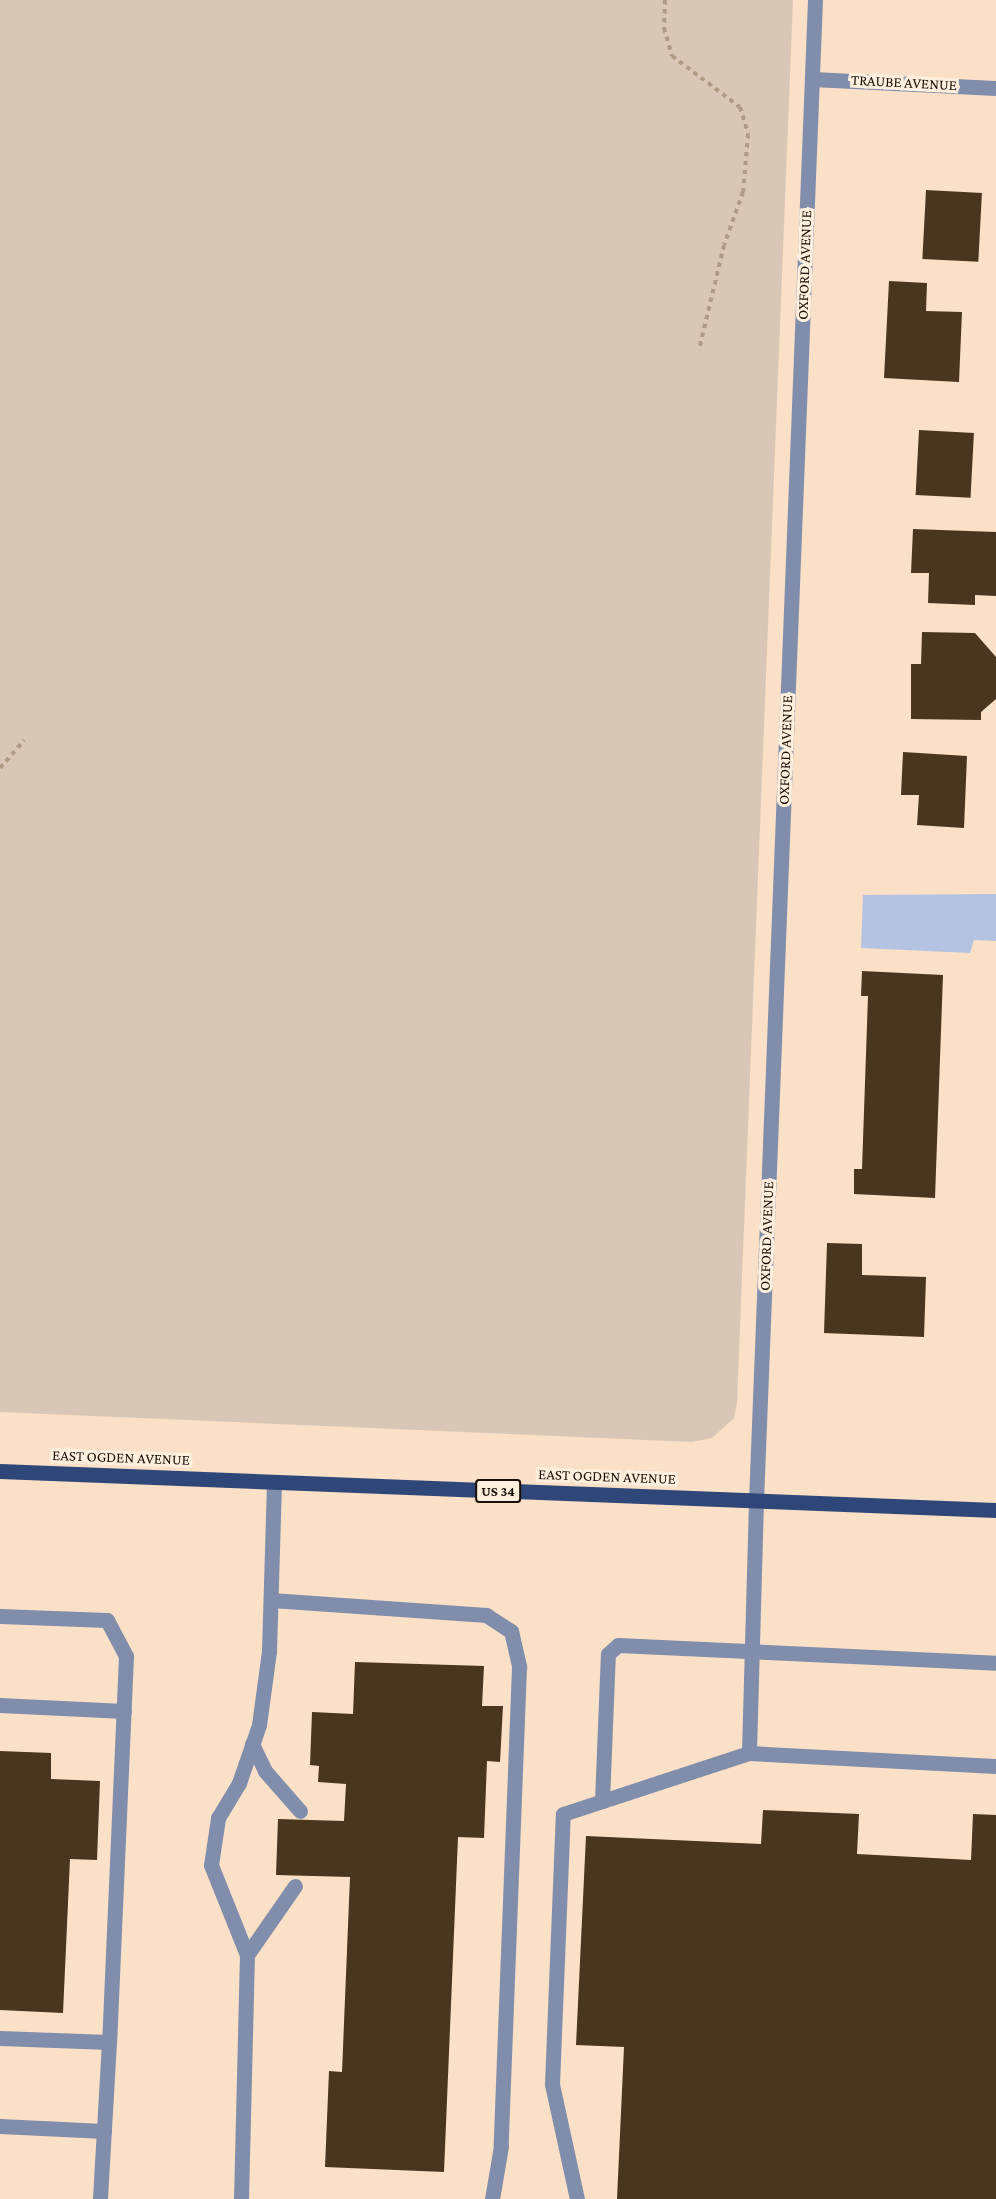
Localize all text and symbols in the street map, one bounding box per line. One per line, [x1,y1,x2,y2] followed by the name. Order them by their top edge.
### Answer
[851,71,957,95] street label: TRAUBE AVENUE
[794,210,816,320] street label: OXFORD AVENUE
[775,695,797,805] street label: OXFORD AVENUE
[756,1181,778,1291] street label: OXFORD AVENUE
[52,1447,190,1469] street label: EAST OGDEN AVENUE
[538,1466,676,1488] street label: EAST OGDEN AVENUE
[474,1480,522,1502] road number: US 34

